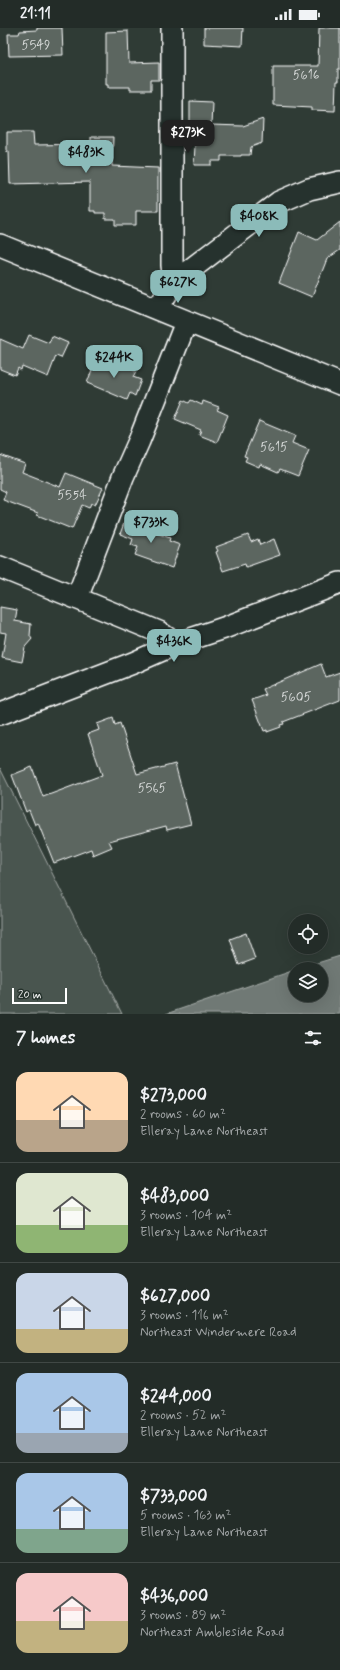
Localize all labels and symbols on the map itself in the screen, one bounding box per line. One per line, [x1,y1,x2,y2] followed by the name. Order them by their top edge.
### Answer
[22,37,50,54] house number: 5549
[293,67,320,84] house number: 5616
[160,120,216,154] pin: $273K
[58,140,114,174] pin: $483K
[231,204,287,238] pin: $408K
[150,270,206,304] pin: $627K
[86,345,142,379] pin: $244K
[260,439,288,456] house number: 5615
[57,487,87,504] house number: 5554
[123,510,179,544] pin: $733K
[146,629,202,663] pin: $436K
[281,689,311,706] house number: 5605
[138,780,167,797] house number: 5565
[12,986,67,1005] scale bar

